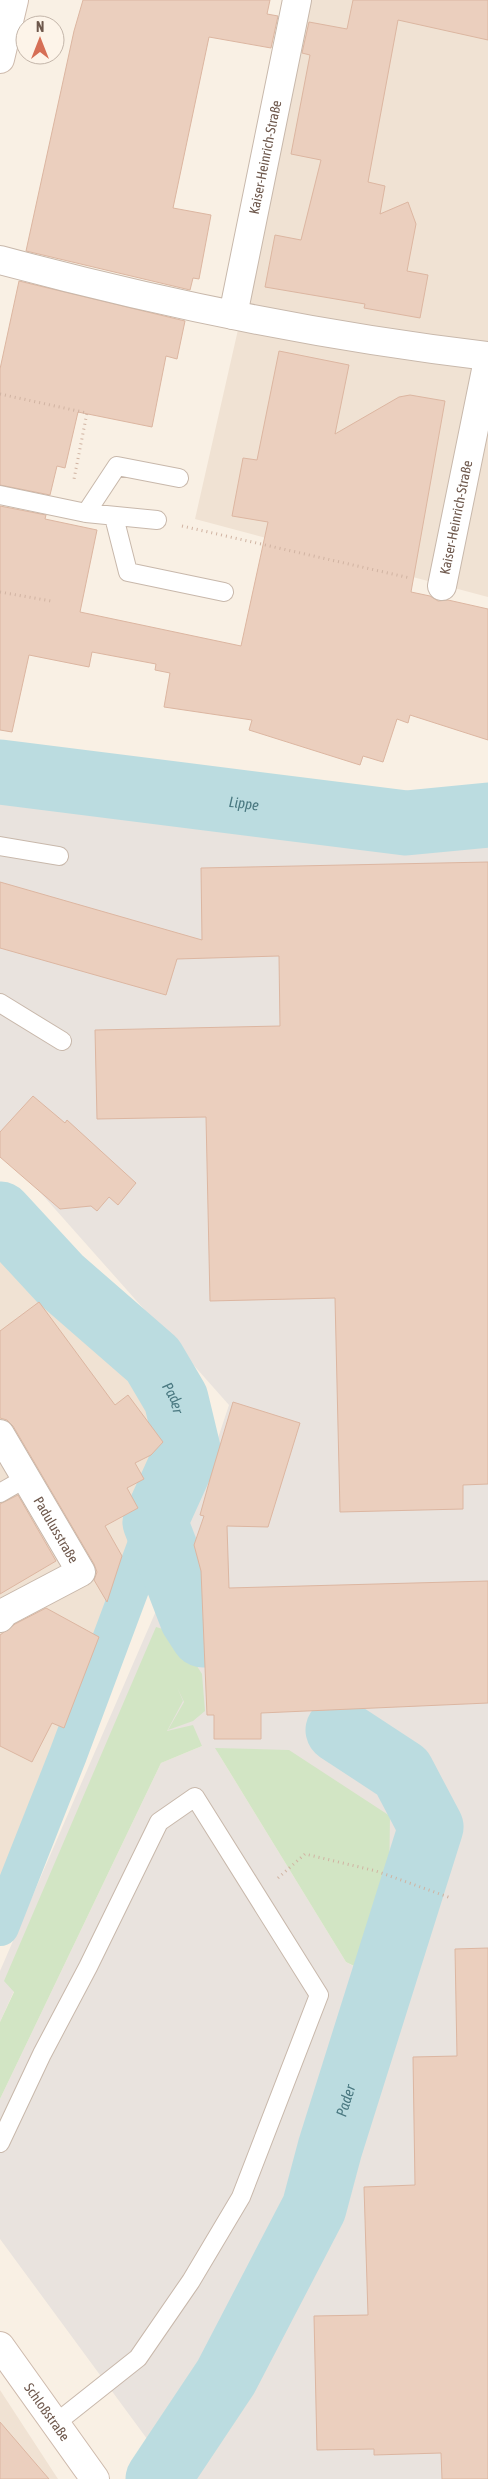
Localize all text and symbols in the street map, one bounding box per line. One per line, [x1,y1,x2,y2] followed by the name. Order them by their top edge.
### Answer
[15,15,65,65] north arrow
[36,19,44,35] text: N
[246,99,284,216] street label: Kaiser-Heinrich-Straße
[437,459,475,576] street label: Kaiser-Heinrich-Straße
[228,792,260,813] water label: Lippe
[159,1379,188,1415] water label: Pader
[30,1494,82,1566] street label: Padulusstraße
[332,2082,358,2119] water label: Pader
[21,2380,73,2444] street label: Schloßstraße

